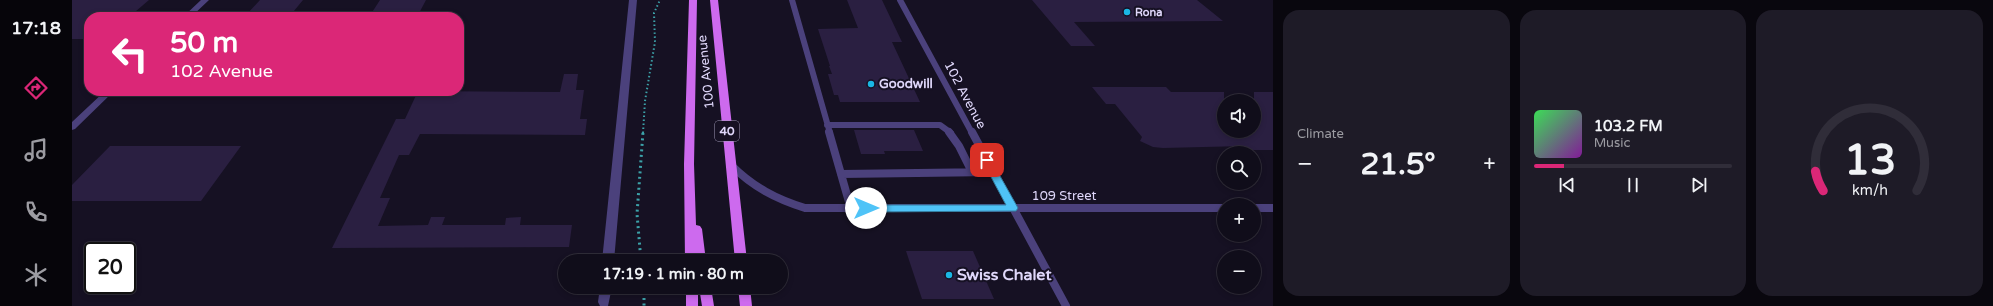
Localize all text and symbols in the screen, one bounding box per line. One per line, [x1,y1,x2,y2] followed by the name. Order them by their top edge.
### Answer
[1135,6,1162,19] place label: Rona
[1122,7,1132,17] marker: Rona
[11,17,61,39] text: 17:18
[170,26,238,60] text: 50 m
[104,28,156,80] icon: left
[694,34,718,110] street label: 100 Avenue
[940,58,990,132] street label: 102 Avenue
[170,60,273,82] text: 102 Avenue
[22,74,50,102] icon: directions
[879,76,933,92] place label: Goodwill
[866,79,876,89] marker: Goodwill
[1217,94,1261,294] map controls
[1217,94,1261,138] button: sound
[1594,117,1663,135] text: 103.2 FM
[715,121,739,141] road number: 40
[1297,126,1344,142] text: Climate
[1594,135,1630,151] text: Music
[22,136,50,164] icon: music
[1844,136,1896,186] text: 13
[970,143,1004,177] pin
[1217,146,1261,190] button: search
[1360,146,1436,183] text: 21.5°
[976,149,998,171] icon: arrive
[1297,151,1313,177] text: −
[1483,151,1496,177] text: +
[1556,174,1578,196] icon: previous
[1622,174,1644,196] icon: pause
[1688,174,1710,196] icon: next
[1852,182,1888,199] text: km/h
[845,187,887,229] position arrow
[1031,188,1097,204] street label: 109 Street
[22,198,50,226] icon: phone
[1217,198,1261,242] button: +
[84,242,136,294] speed limit sign: 20
[1217,250,1261,294] button: −
[22,261,50,289] icon: climate
[602,265,744,283] text: 17:19 · 1 min · 80 m
[957,265,1052,285] place label: Swiss Chalet
[944,270,954,280] marker: Swiss Chalet

